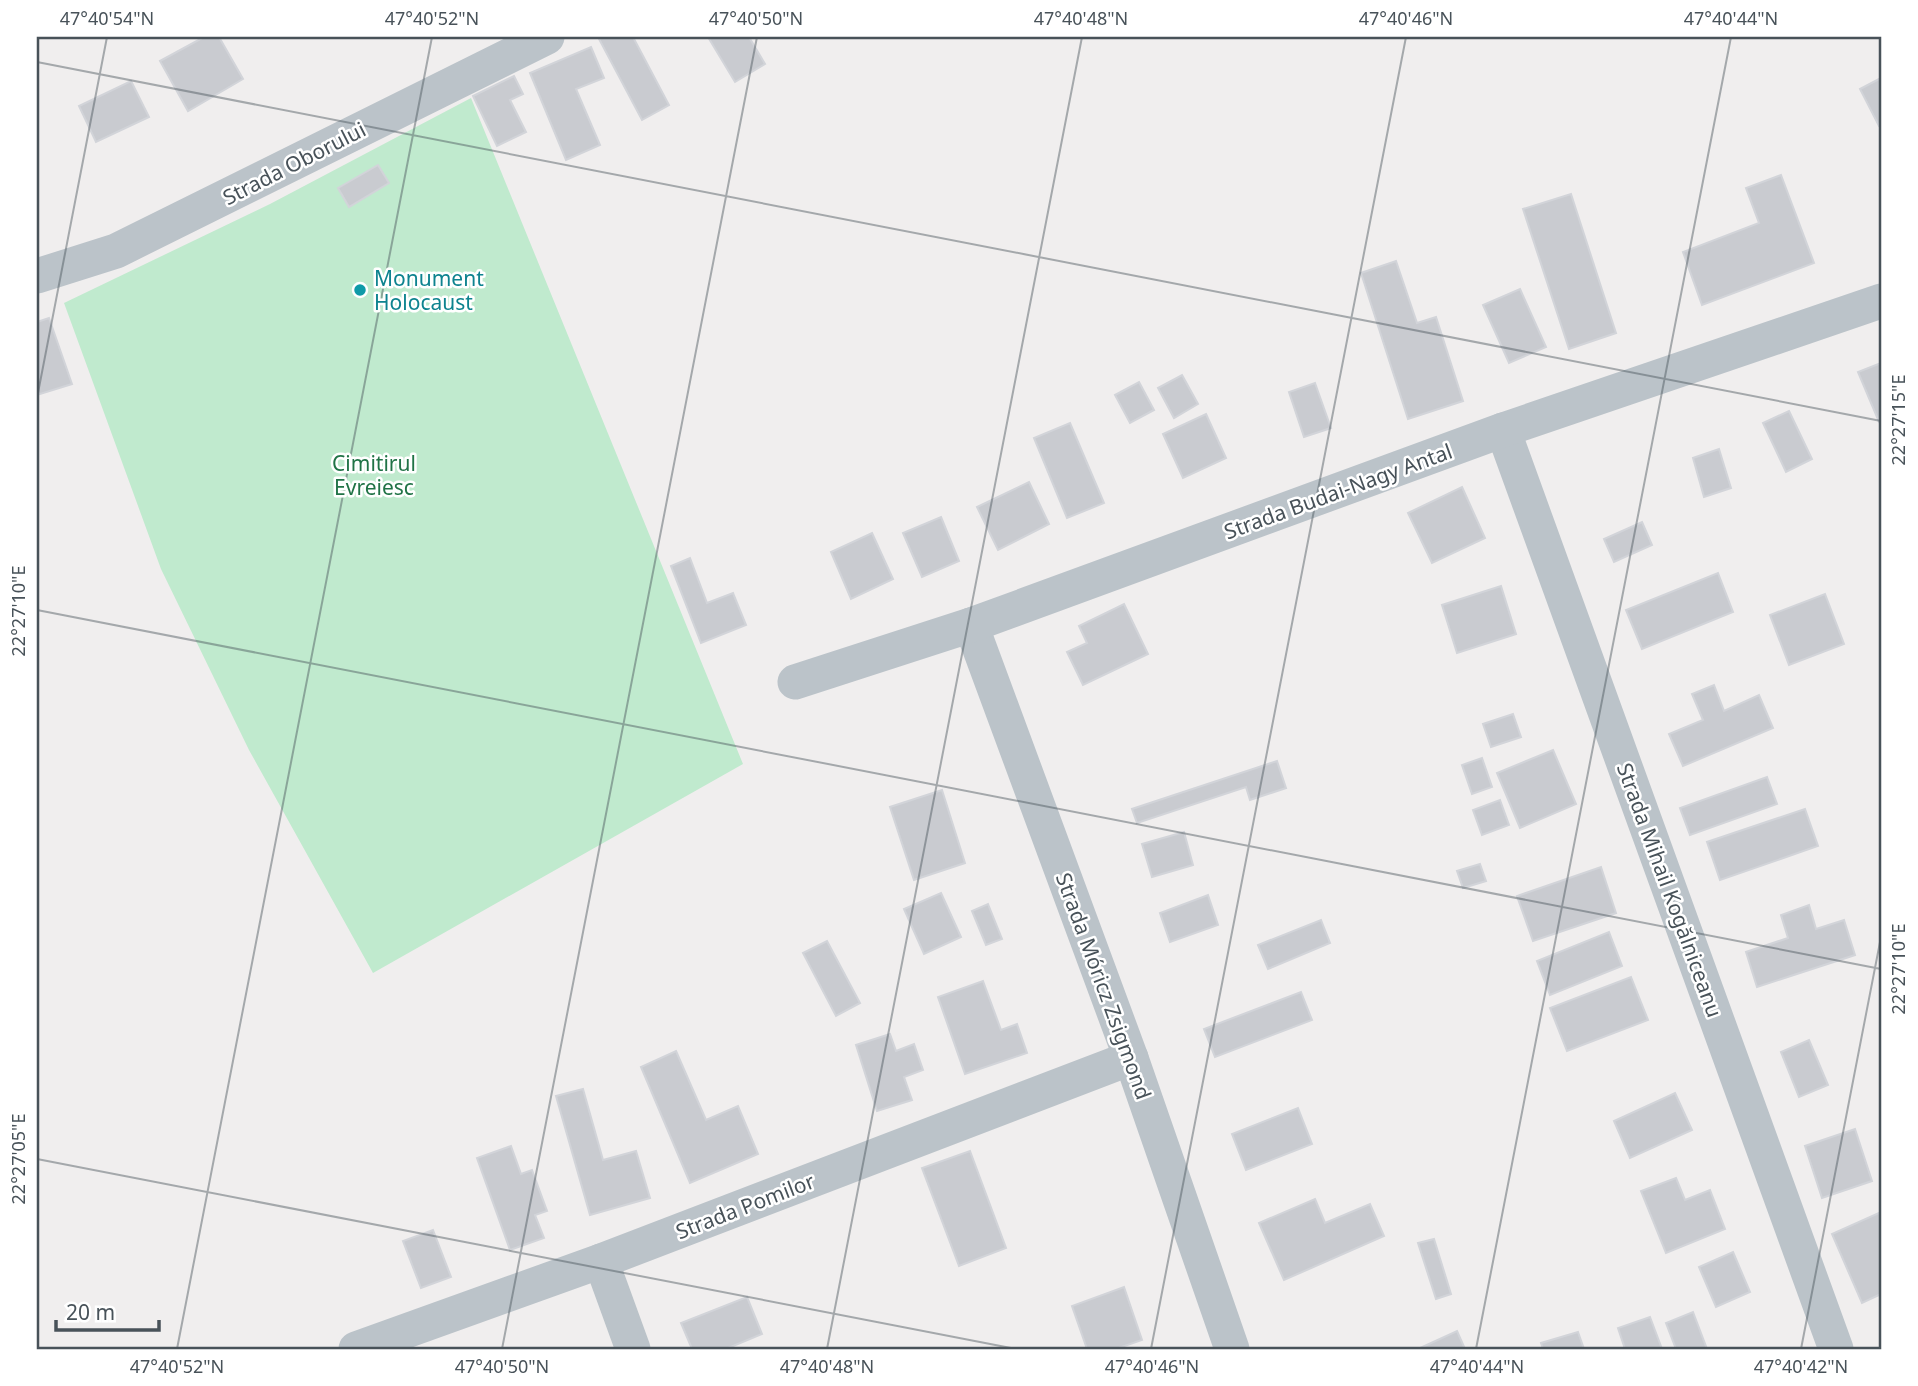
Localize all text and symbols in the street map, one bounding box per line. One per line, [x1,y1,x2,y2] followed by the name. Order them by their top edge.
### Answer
[60,6,154,30] text: 47°40'54"N
[385,6,479,30] text: 47°40'52"N
[709,6,803,30] text: 47°40'50"N
[1034,6,1128,30] text: 47°40'48"N
[1359,6,1453,30] text: 47°40'46"N
[1684,6,1778,30] text: 47°40'44"N
[218,115,370,211] street label: Strada Oborului
[374,264,484,316] place label: Monument Holocaust
[352,282,368,298] marker: Monument Holocaust
[1886,375,1910,465] text: 22°27'15"E
[1220,437,1456,545] street label: Strada Budai-Nagy Antal
[332,449,416,501] park label: Cimitirul Evreiesc
[6,566,30,656] text: 22°27'10"E
[1611,759,1729,1021] street label: Strada Mihail Kogălniceanu
[1050,869,1158,1103] street label: Strada Móricz Zsigmond
[1886,924,1910,1014] text: 22°27'10"E
[6,1114,30,1204] text: 22°27'05"E
[672,1167,819,1245] street label: Strada Pomilor
[56,1288,159,1332] scale bar
[66,1298,115,1326] text: 20 m
[130,1354,224,1378] text: 47°40'52"N
[455,1354,549,1378] text: 47°40'50"N
[780,1354,874,1378] text: 47°40'48"N
[1105,1354,1199,1378] text: 47°40'46"N
[1430,1354,1524,1378] text: 47°40'44"N
[1754,1354,1848,1378] text: 47°40'42"N

